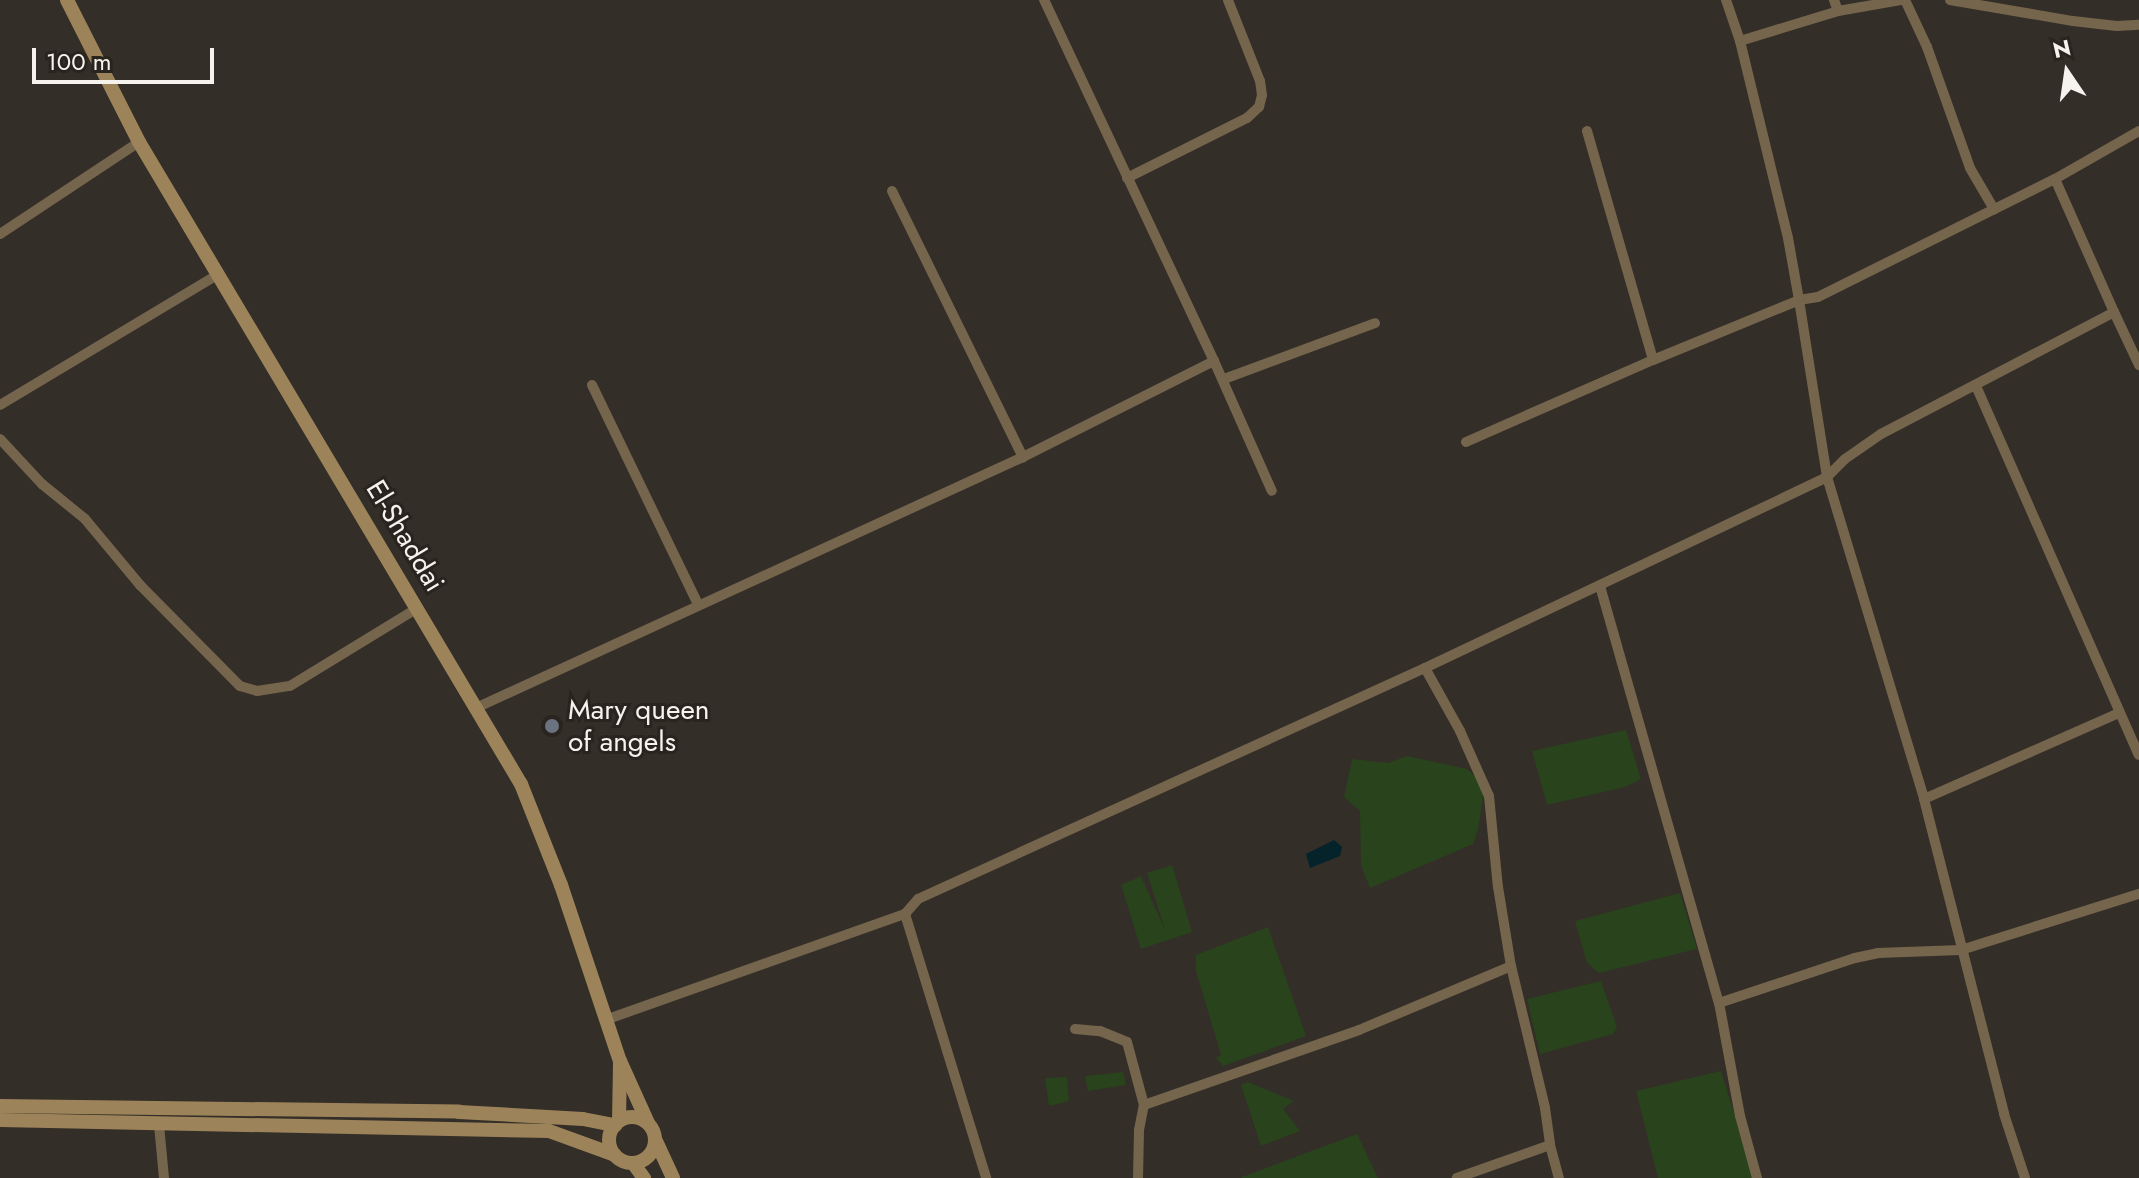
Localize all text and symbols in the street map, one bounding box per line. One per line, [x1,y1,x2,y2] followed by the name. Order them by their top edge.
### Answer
[2049,31,2074,66] text: N
[36,32,218,82] scale bar
[2027,32,2107,112] north arrow
[46,44,112,79] text: 100 m
[359,474,451,598] street label: El-Shaddai
[568,693,710,759] place label: Mary queen of angels
[543,717,561,735] marker: Mary queen of angels

